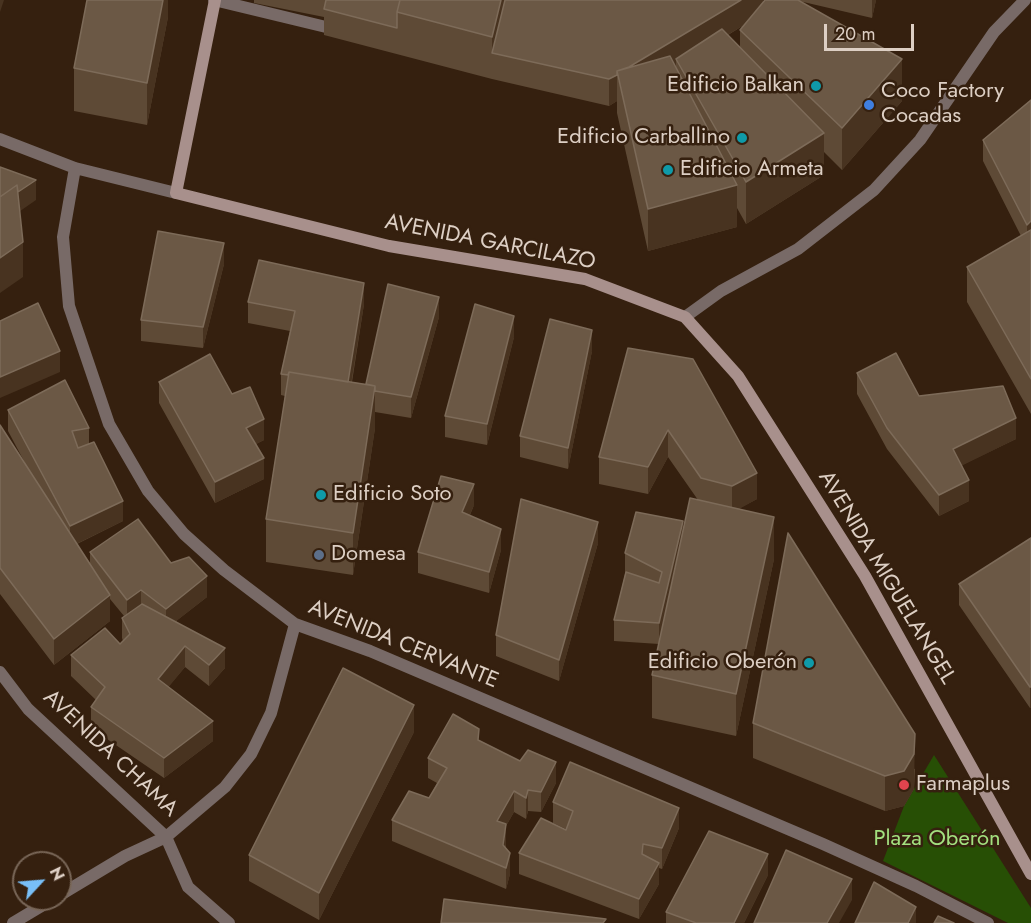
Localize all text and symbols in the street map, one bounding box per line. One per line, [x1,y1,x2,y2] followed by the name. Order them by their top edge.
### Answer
[827,12,917,50] scale bar
[835,21,875,47] text: 20 m
[667,73,804,99] place label: Edificio Balkan
[809,79,823,93] marker: Edificio Balkan
[881,79,1004,130] place label: Coco Factory Cocadas
[862,98,876,112] marker: Coco Factory Cocadas
[557,125,730,151] place label: Edificio Carballino
[735,131,749,145] marker: Edificio Carballino
[680,157,824,183] place label: Edificio Armeta
[661,163,675,177] marker: Edificio Armeta
[383,210,597,276] street label: AVENIDA GARCILAZO
[812,467,960,689] street label: AVENIDA MIGUELANGEL
[333,482,452,508] place label: Edificio Soto
[314,488,328,502] marker: Edificio Soto
[331,542,406,568] place label: Domesa
[312,548,326,562] marker: Domesa
[304,595,502,695] street label: AVENIDA CERVANTE
[648,650,797,676] place label: Edificio Oberón
[802,656,816,670] marker: Edificio Oberón
[37,685,183,823] street label: AVENIDA CHAMA
[916,772,1010,798] place label: Farmaplus
[897,778,911,792] marker: Farmaplus
[873,827,1001,853] park label: Plaza Oberón
[12,851,72,911] north arrow
[44,863,70,885] text: N

